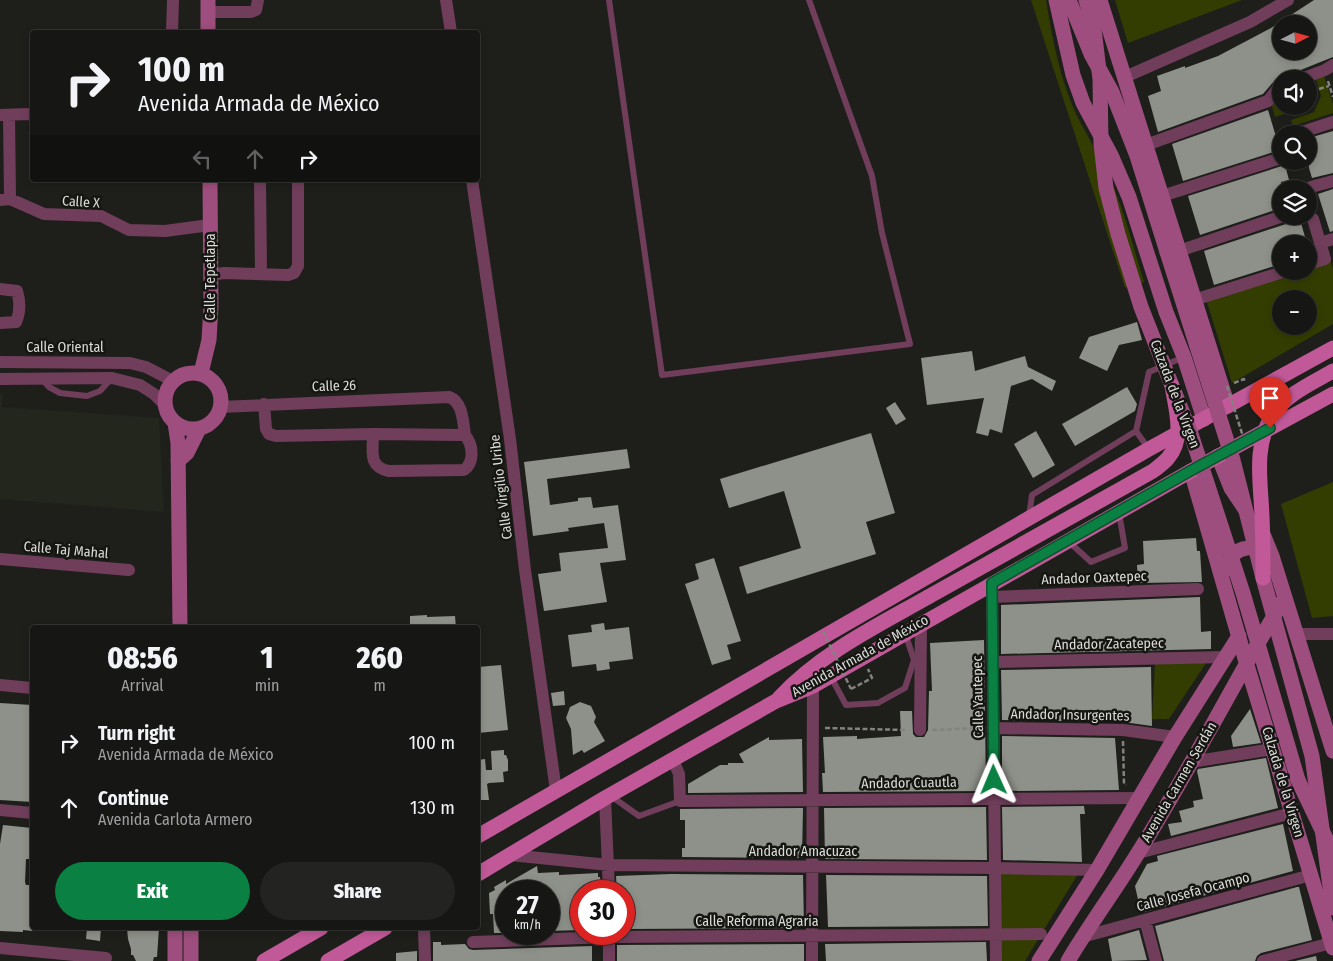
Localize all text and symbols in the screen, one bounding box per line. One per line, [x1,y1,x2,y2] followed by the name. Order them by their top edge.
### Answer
[1272,15,1318,60] north arrow
[1272,15,1317,335] map controls
[138,48,225,90] text: 100 m
[55,50,120,115] icon: right
[1272,70,1317,115] button: sound
[138,90,380,117] text: Avenida Armada de México
[1272,125,1317,170] button: search
[188,145,216,173] icon: left
[241,145,269,173] icon: ahead
[294,145,322,173] icon: right
[1272,180,1317,225] button: layers
[61,192,101,212] street label: Calle X
[202,233,219,321] street label: Calle Tepetlapa
[1272,235,1317,280] button: +
[1272,290,1317,335] button: −
[1146,337,1204,451] street label: Calzada de la Virgen
[26,339,104,356] street label: Calle Oriental
[312,377,357,395] street label: Calle 26
[1249,377,1291,428] pin
[1256,384,1284,412] icon: arrive
[486,433,516,540] street label: Calle Virgilio Uribe
[23,538,109,562] street label: Calle Taj Mahal
[1041,568,1147,588] street label: Andador Oaxtepec
[789,611,931,701] street label: Avenida Armada de México
[1054,635,1164,653] street label: Andador Zacatepec
[107,640,178,676] text: 08:56
[261,640,274,676] text: 1
[356,640,403,676] text: 260
[969,655,987,739] street label: Calle Yautepec
[121,676,164,695] text: Arrival
[255,676,279,695] text: min
[374,676,386,695] text: m
[1010,705,1130,725] street label: Andador Insurgentes
[1138,719,1220,845] street label: Avenida Carmen Serdán
[98,722,175,745] text: Turn right
[1258,725,1308,839] street label: Calzada de la Virgen
[55,729,83,757] icon: right
[409,731,455,754] text: 100 m
[98,745,274,764] text: Avenida Armada de México
[967,753,1019,805] position arrow
[861,774,957,792] street label: Andador Cuautla
[98,787,169,810] text: Continue
[55,794,83,822] icon: ahead
[410,796,455,819] text: 130 m
[98,810,252,829] text: Avenida Carlota Armero
[749,843,857,860] street label: Andador Amacuzac
[55,862,250,920] button: Exit
[260,862,455,920] button: Share
[1135,869,1251,915] street label: Calle Josefa Ocampo
[570,880,635,945] speed limit sign: 30
[516,891,539,921] text: 27
[695,913,819,930] street label: Calle Reforma Agraria
[514,918,541,932] text: km/h

